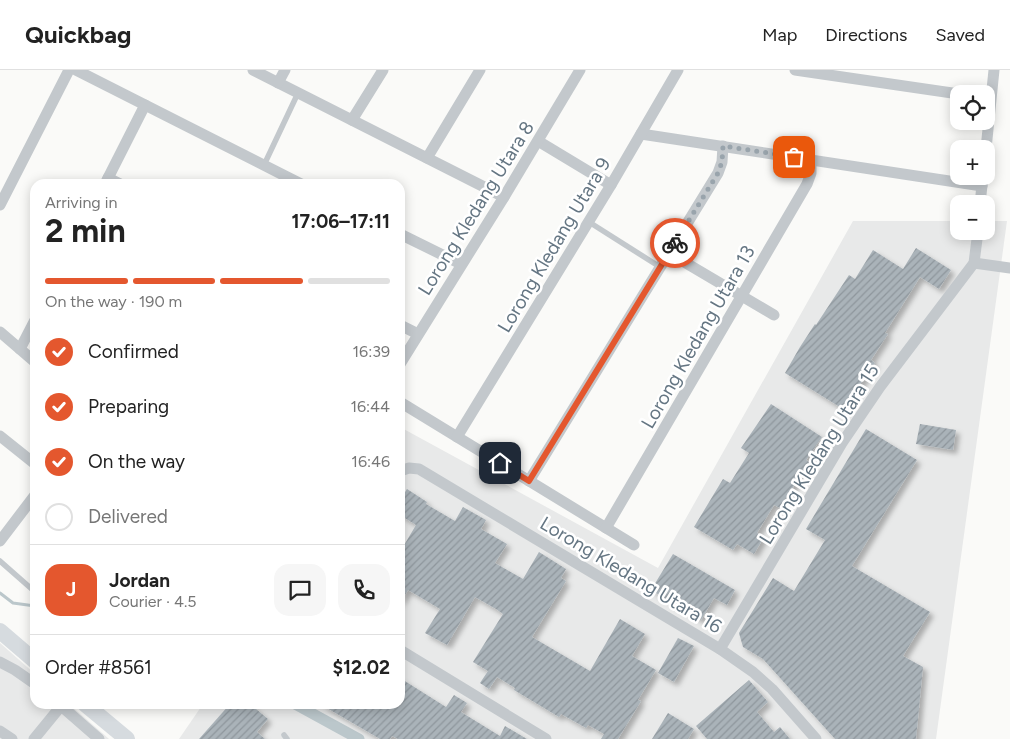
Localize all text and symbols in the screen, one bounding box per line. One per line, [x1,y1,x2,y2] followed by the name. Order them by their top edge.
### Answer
[25,20,131,49] text: Quickbag
[762,24,797,46] text: Map
[825,24,907,46] text: Directions
[935,24,985,46] text: Saved
[950,85,995,240] map controls
[950,85,995,130] button: locate
[413,117,539,299] street label: Lorong Kledang Utara 8
[773,136,815,178] pin
[950,140,995,185] button: +
[780,143,808,171] icon: bag
[493,153,615,337] street label: Lorong Kledang Utara 9
[45,193,117,212] text: Arriving in
[950,195,995,240] button: −
[292,210,390,233] text: 17:06–17:11
[45,212,126,250] text: 2 min
[650,218,700,268] courier
[661,229,689,257] icon: bike
[636,241,760,433] street label: Lorong Kledang Utara 13
[45,292,182,311] text: On the way · 190 m
[45,338,73,366] icon: check
[88,340,179,363] text: Confirmed
[353,342,390,361] text: 16:39
[754,360,884,548] street label: Lorong Kledang Utara 15
[45,393,73,421] icon: check
[88,395,169,418] text: Preparing
[350,397,390,416] text: 16:44
[479,442,521,484] pin
[45,448,73,476] icon: check
[486,449,514,477] icon: home
[88,450,185,473] text: On the way
[351,452,390,471] text: 16:46
[88,505,168,528] text: Delivered
[536,512,726,639] street label: Lorong Kledang Utara 16
[274,564,326,616] button: chat
[338,564,390,616] button: phone
[109,569,170,592] text: Jordan
[66,578,76,601] text: J
[109,592,196,611] text: Courier · 4.5
[45,656,152,679] text: Order #8561
[332,656,390,679] text: $12.02

